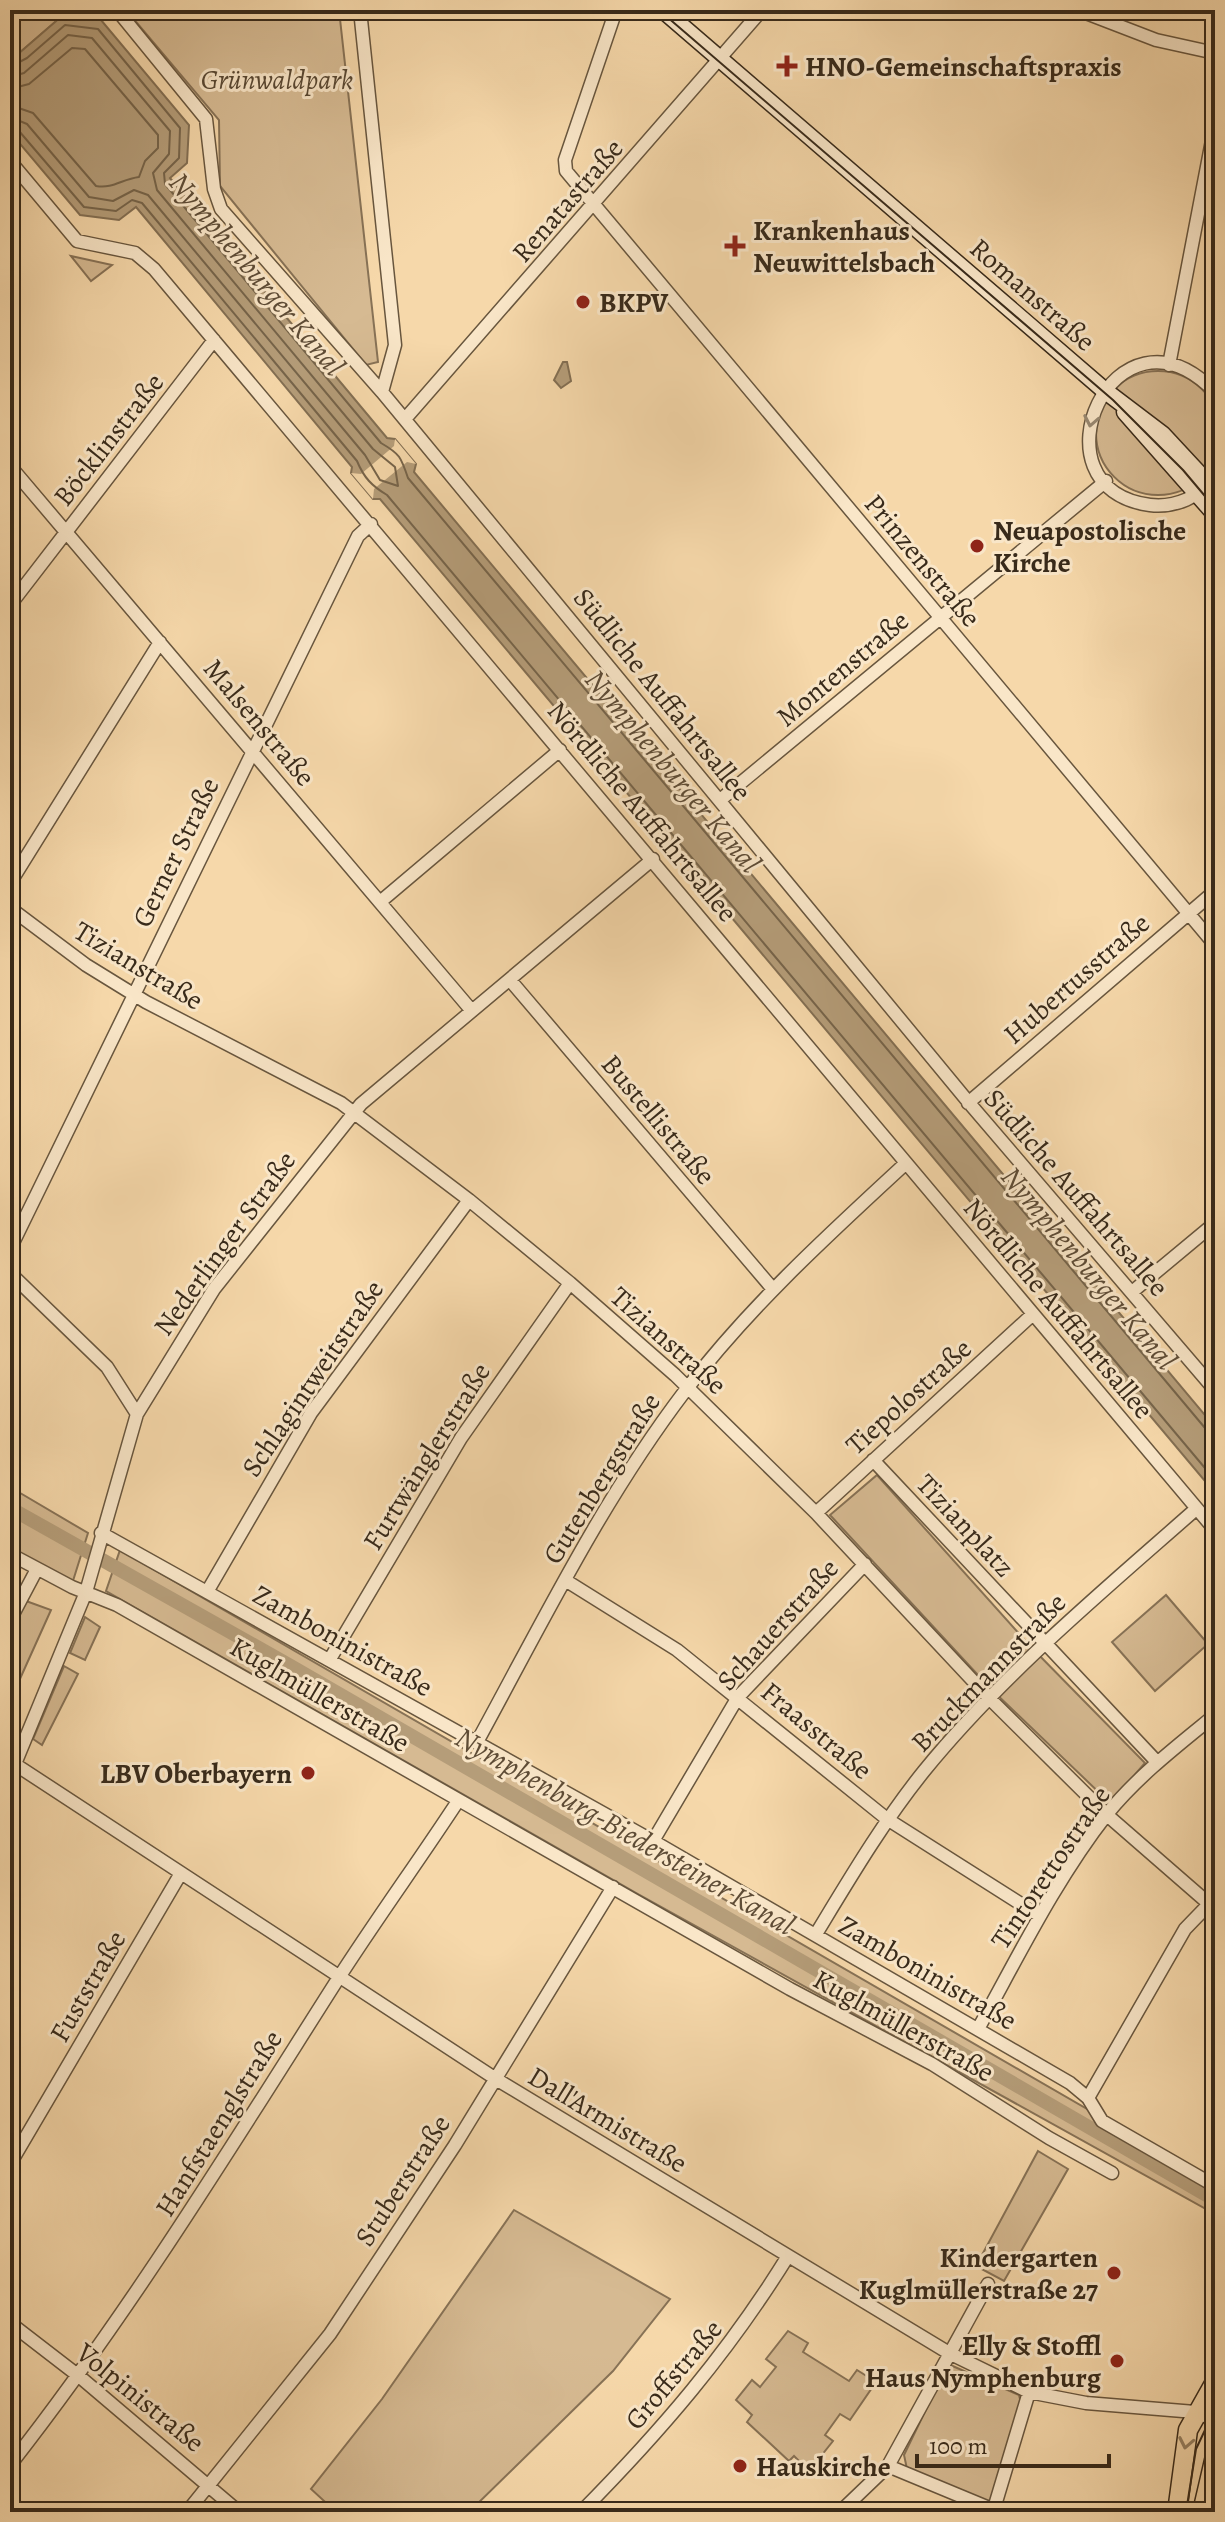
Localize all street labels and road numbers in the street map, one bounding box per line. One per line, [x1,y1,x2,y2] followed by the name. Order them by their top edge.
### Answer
[503,131,632,271] street label: Renatastraße
[961,230,1103,360] street label: Romanstraße
[45,365,173,514] street label: Böcklinstraße
[855,486,989,635] street label: Prinzenstraße
[564,580,760,809] street label: Südliche Auffahrtsallee
[768,602,917,736] street label: Montenstraße
[195,651,324,794] street label: Malsenstraße
[538,693,746,930] street label: Nördliche Auffahrtsallee
[123,771,229,934] street label: Gerner Straße
[995,905,1158,1053] street label: Hubertusstraße
[67,912,210,1019] street label: Tizianstraße
[592,1046,724,1193] street label: Bustellistraße
[975,1081,1177,1305] street label: Südliche Auffahrtsallee
[145,1143,305,1344] street label: Nederlinger Straße
[954,1190,1162,1427] street label: Nördliche Auffahrtsallee
[233,1273,393,1484] street label: Schlagintweitstraße
[602,1278,735,1403] street label: Tizianstraße
[837,1330,980,1464] street label: Tiepolostraße
[354,1356,500,1557] street label: Furtwänglerstraße
[534,1386,670,1571] street label: Gutenbergstraße
[908,1466,1023,1586] street label: Tizianplatz
[708,1550,847,1699] street label: Schauerstraße
[246,1576,439,1706] street label: Zamboninistraße
[903,1585,1075,1761] street label: Bruckmannstraße
[223,1628,416,1762] street label: Kuglmüllerstraße
[753,1673,880,1789] street label: Fraasstraße
[982,1778,1120,1957] street label: Tintorettostraße
[831,1906,1024,2039] street label: Zamboninistraße
[41,1924,135,2049] street label: Fuststraße
[806,1960,1001,2091] street label: Kuglmüllerstraße
[146,2023,292,2224] street label: Hanfstaenglstraße
[521,2057,694,2182] street label: Dall'Armistraße
[346,2107,460,2254] street label: Stuberstraße
[616,2311,731,2438] street label: Groffstraße
[67,2334,212,2461] street label: Volpinistraße

